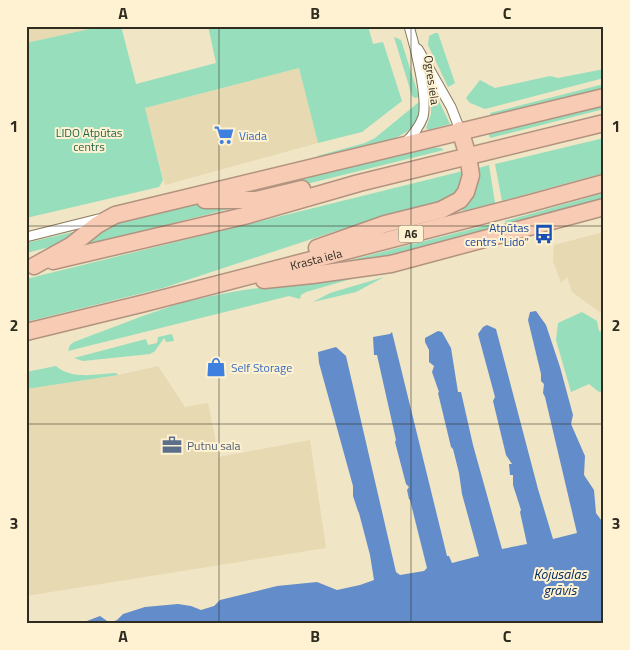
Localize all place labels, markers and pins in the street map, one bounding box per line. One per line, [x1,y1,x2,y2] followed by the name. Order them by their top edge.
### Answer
[213,124,235,146] supermarket icon: Viada
[239,126,267,145] place label: Viada
[465,218,529,251] place label: Atpūtas centrs "Lido"
[533,223,555,245] bus stop icon: Atpūtas centrs "Lido"
[205,356,227,378] shop icon: Self Storage
[231,358,292,377] place label: Self Storage
[161,434,183,456] office icon: Putnu sala
[187,436,241,455] place label: Putnu sala

